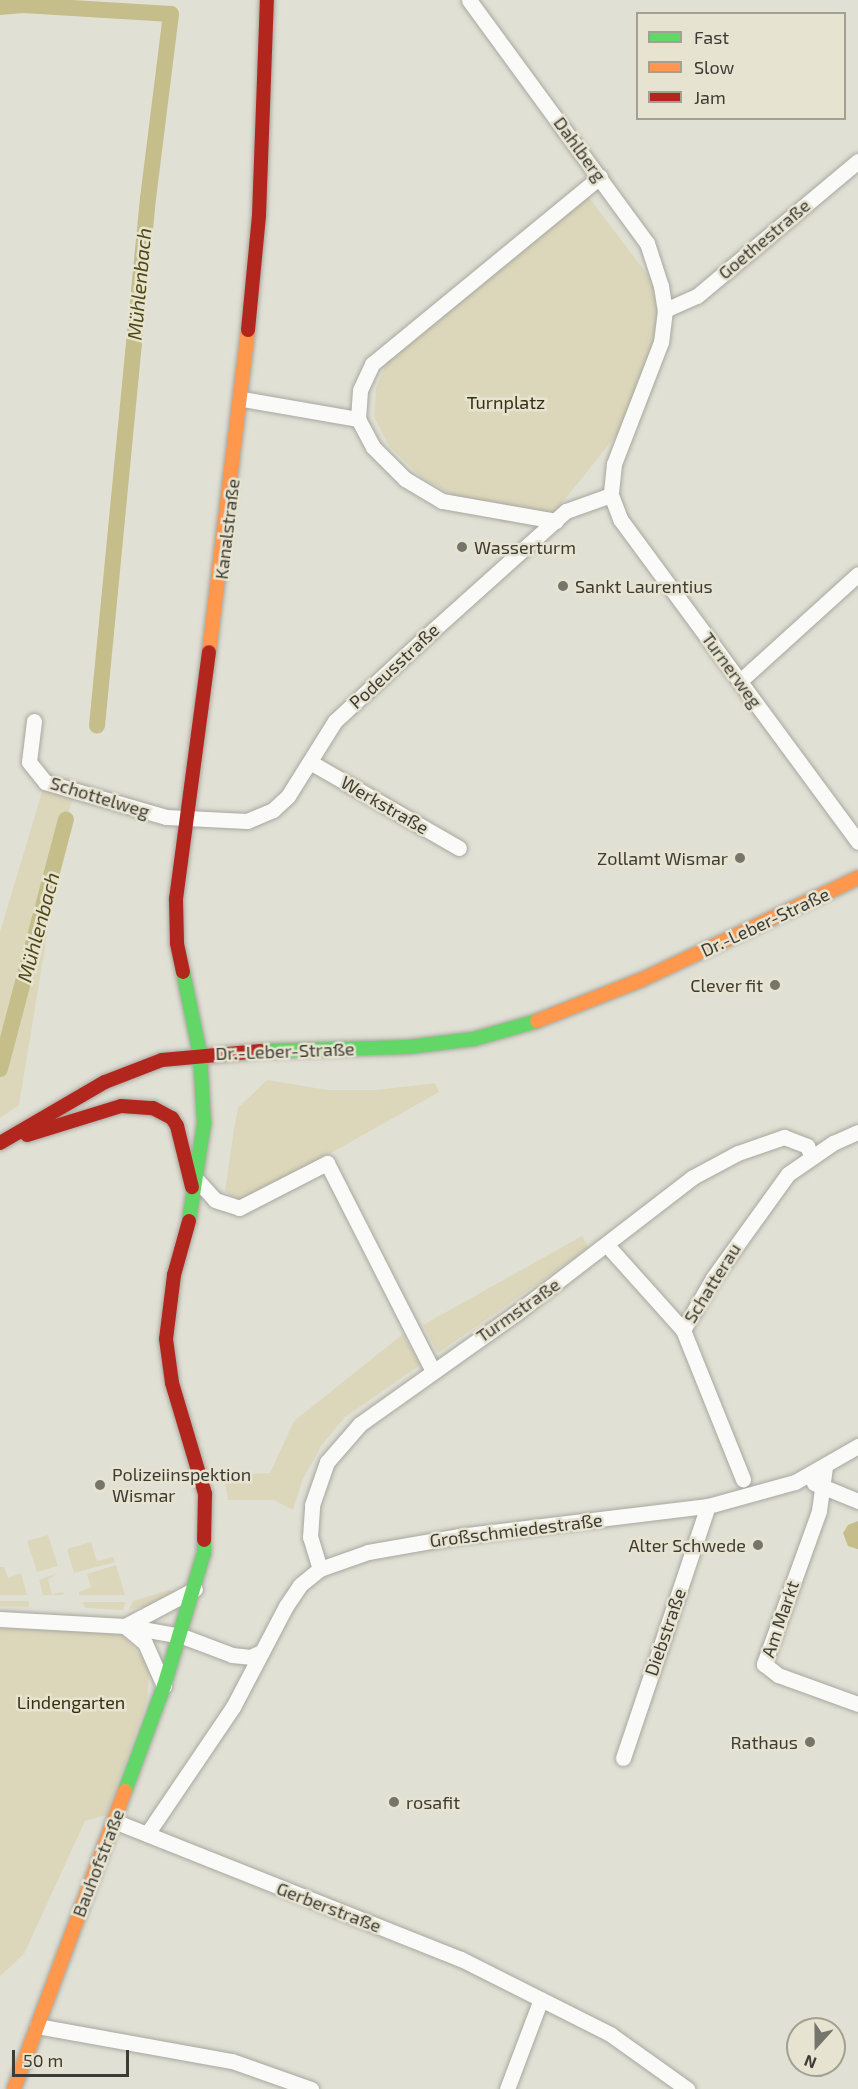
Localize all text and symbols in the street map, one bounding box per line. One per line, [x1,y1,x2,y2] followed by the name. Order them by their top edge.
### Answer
[636,12,846,120] legend
[694,26,729,48] text: Fast
[694,56,734,78] text: Slow
[694,86,726,108] text: Jam
[549,112,611,186] street label: Dahlberg
[714,194,814,284] street label: Goethestraße
[122,227,156,341] water label: Mühlenbach
[467,391,545,413] park label: Turnplatz
[210,477,244,581] street label: Kanalstraße
[474,536,576,558] place label: Wasserturm
[455,540,469,554] marker: Wasserturm
[575,575,713,597] place label: Sankt Laurentius
[556,579,570,593] marker: Sankt Laurentius
[345,619,443,713] street label: Podeusstraße
[697,628,767,712] street label: Turnerweg
[337,771,433,839] street label: Werkstraße
[48,772,152,822] street label: Schottelweg
[597,847,728,869] place label: Zollamt Wismar
[733,851,747,865] marker: Zollamt Wismar
[12,869,64,985] water label: Mühlenbach
[697,883,833,961] street label: Dr.-Leber-Straße
[690,974,763,996] place label: Clever fit
[768,978,782,992] marker: Clever fit
[215,1038,355,1064] street label: Dr.-Leber-Straße
[679,1239,745,1327] street label: Schatterau
[472,1273,564,1347] street label: Turmstraße
[112,1464,251,1506] place label: Polizeiinspektion Wismar
[93,1478,107,1492] marker: Polizeiinspektion Wismar
[428,1509,604,1551] street label: Großschmiedestraße
[628,1534,746,1556] place label: Alter Schwede
[751,1538,765,1552] marker: Alter Schwede
[757,1578,803,1660] street label: Am Markt
[640,1585,690,1679] street label: Diebstraße
[17,1691,125,1713] park label: Lindengarten
[730,1731,798,1753] place label: Rathaus
[803,1735,817,1749] marker: Rathaus
[406,1791,460,1813] place label: rosafit
[387,1795,401,1809] marker: rosafit
[68,1806,128,1920] street label: Bauhofstraße
[274,1877,384,1937] street label: Gerberstraße
[786,2017,846,2077] north arrow
[15,2038,132,2076] scale bar
[23,2049,63,2071] text: 50 m
[801,2051,819,2073] text: N

